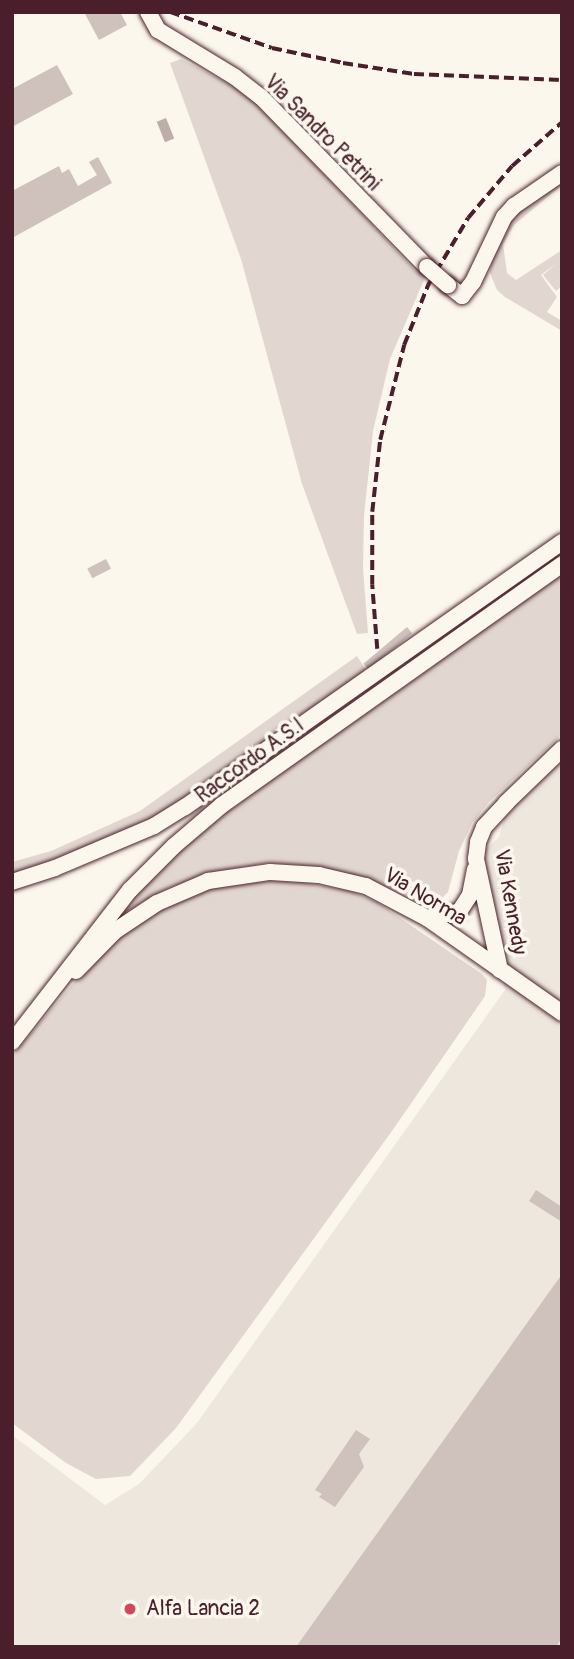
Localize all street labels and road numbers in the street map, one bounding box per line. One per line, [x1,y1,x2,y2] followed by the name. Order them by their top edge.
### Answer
[259,70,385,196] street label: Via Sandro Petrini
[191,713,309,809] street label: Raccordo A.S.I
[488,847,532,957] street label: Via Kennedy
[379,863,471,931] street label: Via Norma

